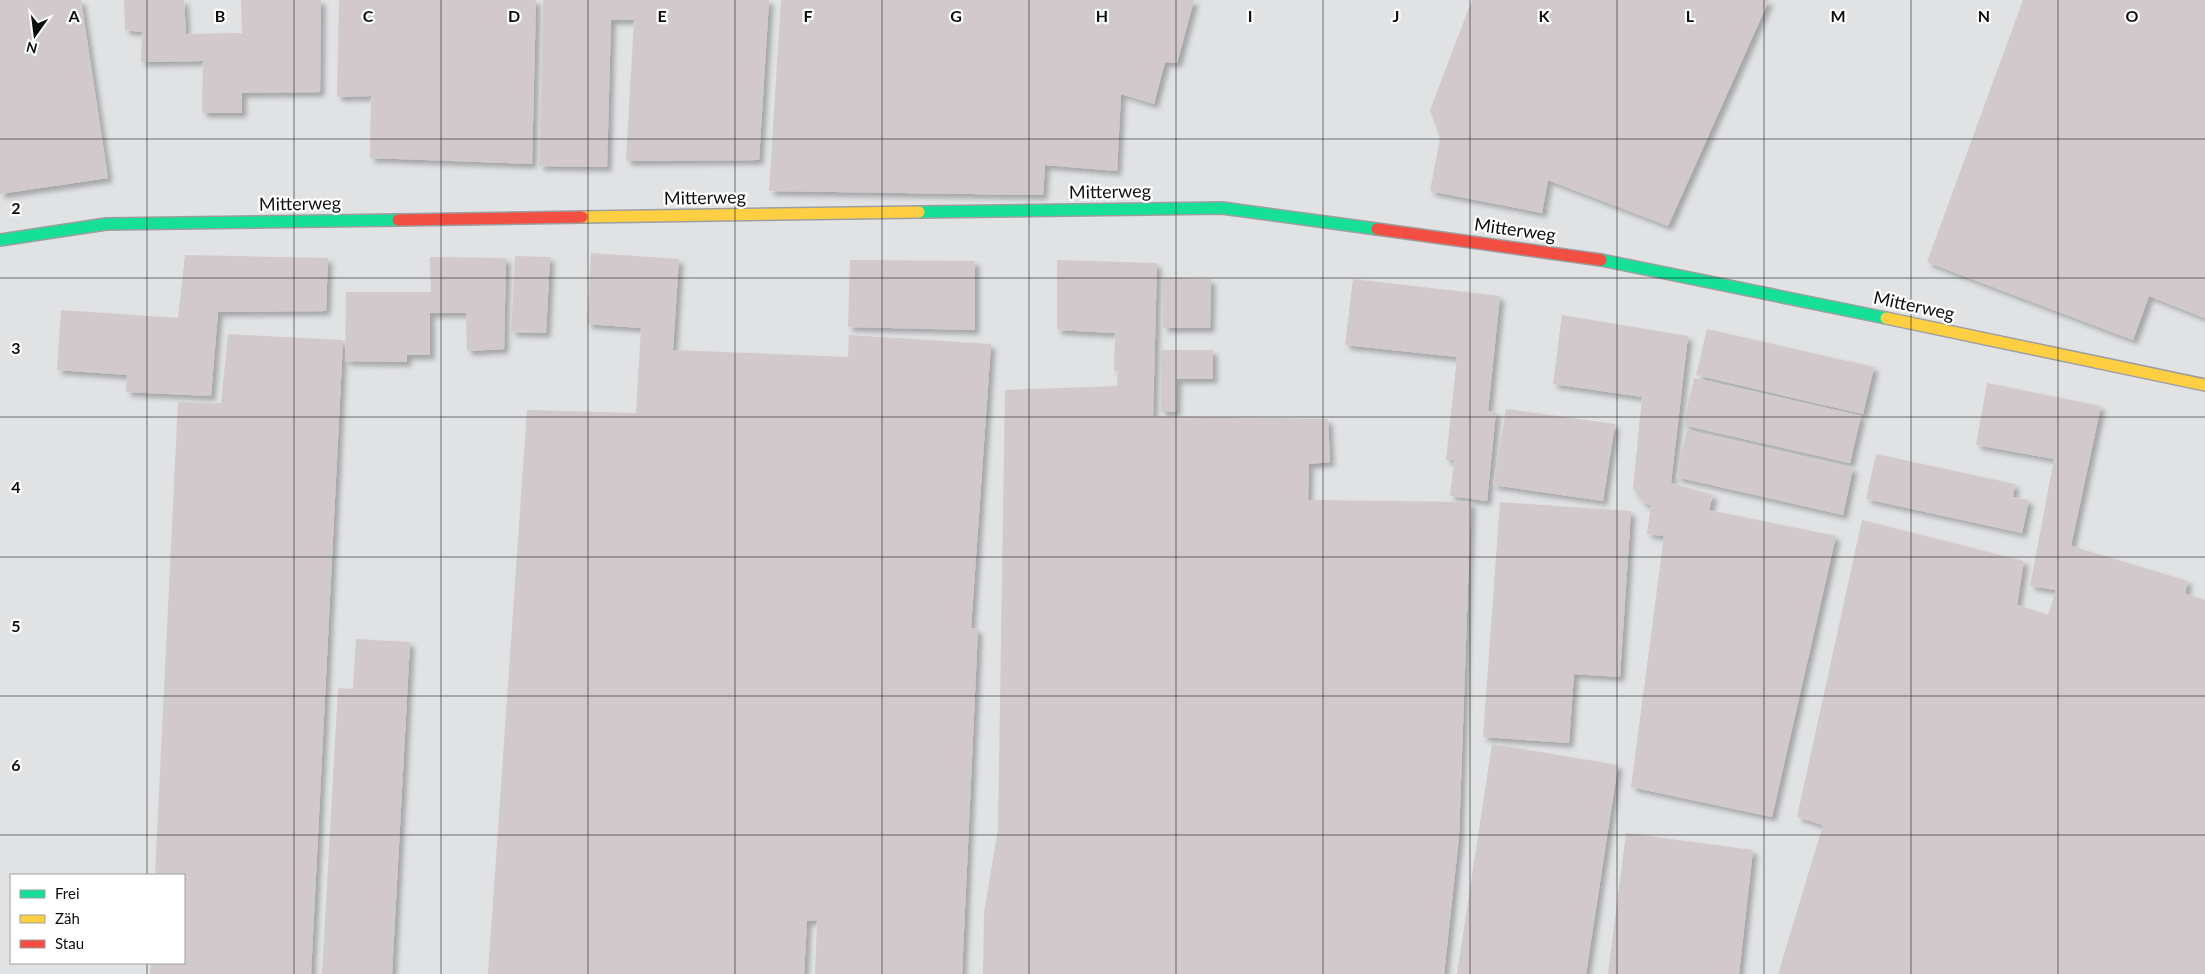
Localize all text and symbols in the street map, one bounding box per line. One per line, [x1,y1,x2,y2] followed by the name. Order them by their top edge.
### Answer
[67,6,80,25] text: A
[215,6,225,25] text: B
[363,6,374,25] text: C
[508,6,520,25] text: D
[657,6,667,25] text: E
[803,6,813,25] text: F
[950,6,962,25] text: G
[1096,6,1108,25] text: H
[1248,6,1252,25] text: I
[1393,6,1399,25] text: J
[1539,6,1551,25] text: K
[1686,6,1695,25] text: L
[1830,6,1846,25] text: M
[1978,6,1990,25] text: N
[2126,6,2139,25] text: O
[10,10,60,60] north arrow
[24,39,39,58] text: N
[1069,179,1151,203] street label: Mitterweg
[664,185,746,209] street label: Mitterweg
[259,191,341,215] street label: Mitterweg
[11,198,21,217] text: 2
[1473,212,1557,246] street label: Mitterweg
[1872,286,1957,324] street label: Mitterweg
[11,338,21,357] text: 3
[11,477,21,496] text: 4
[11,616,21,635] text: 5
[11,755,21,774] text: 6
[10,874,185,964] legend
[55,884,80,902] text: Frei
[55,909,80,927] text: Zäh
[55,934,84,952] text: Stau

